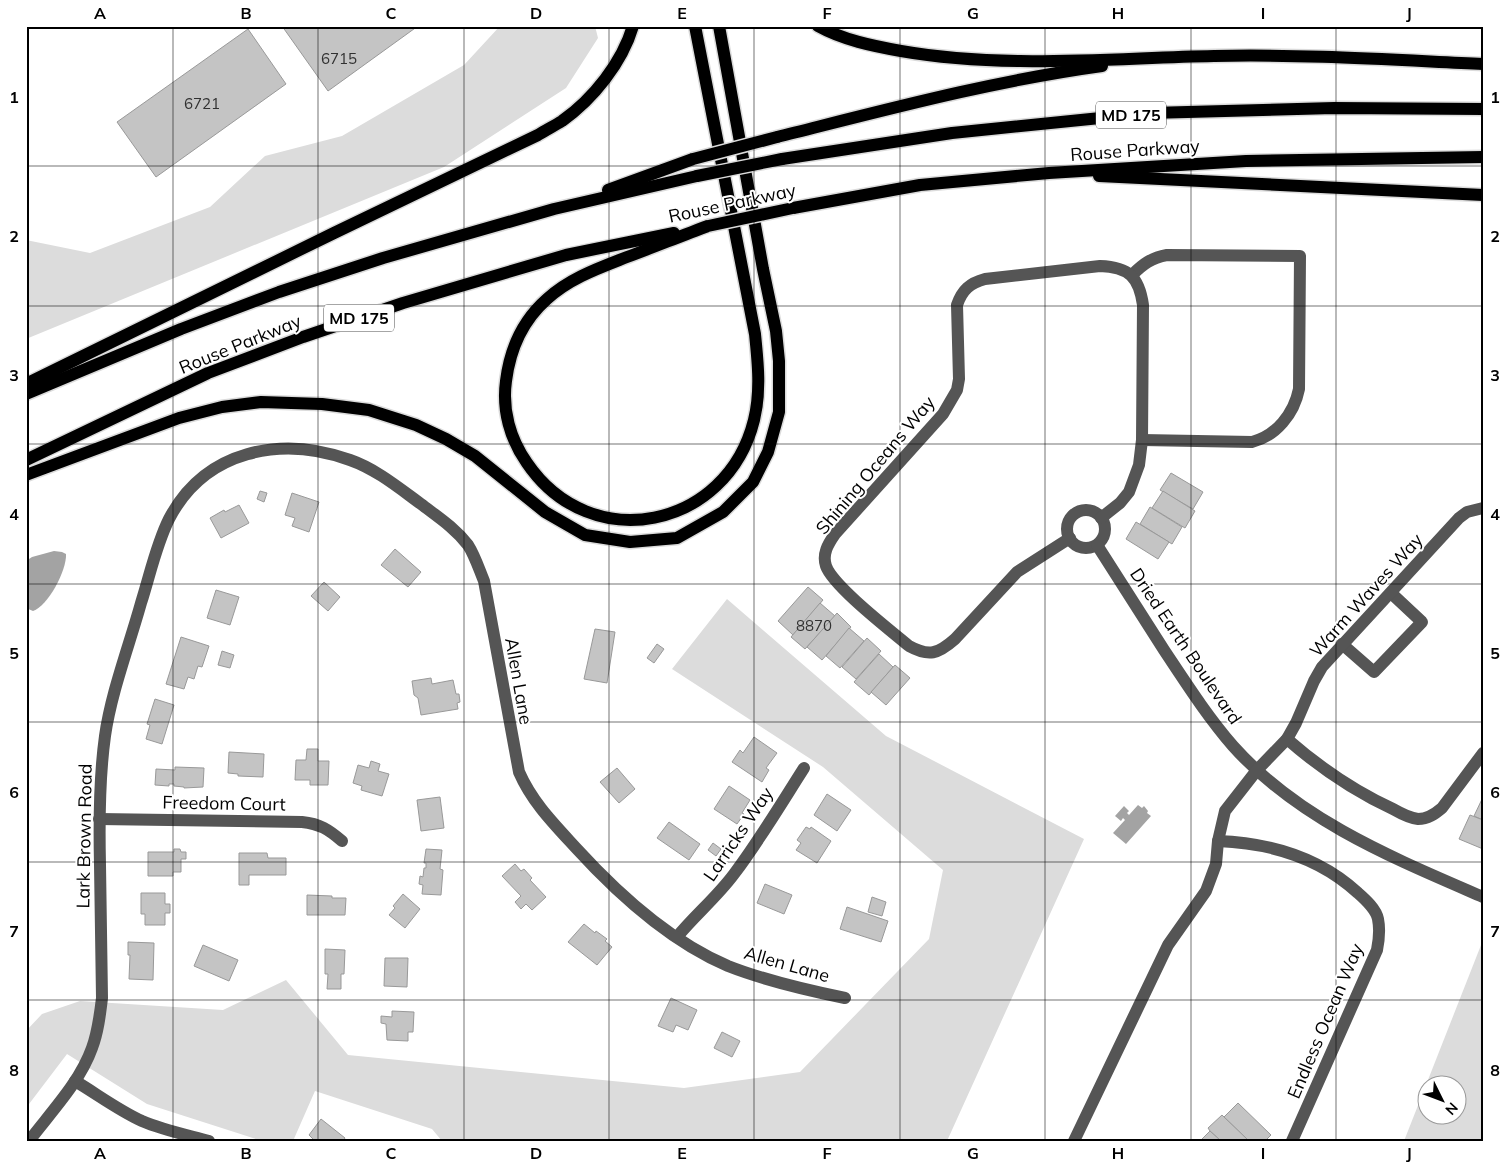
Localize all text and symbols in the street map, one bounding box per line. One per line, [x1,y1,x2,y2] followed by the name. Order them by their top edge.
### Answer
[94,3,106,23] text: A
[240,3,252,23] text: B
[386,3,397,23] text: C
[530,3,542,23] text: D
[677,3,687,23] text: E
[822,3,832,23] text: F
[967,3,979,23] text: G
[1112,3,1124,23] text: H
[1261,3,1265,23] text: I
[1406,3,1412,23] text: J
[321,49,357,68] house number: 6715
[9,87,19,107] text: 1
[1490,87,1500,107] text: 1
[184,94,220,113] house number: 6721
[1096,102,1166,128] road number: MD 175
[1070,134,1201,166] street label: Rouse Parkway
[666,178,798,228] street label: Rouse Parkway
[9,226,19,246] text: 2
[1490,226,1500,246] text: 2
[324,304,394,332] road number: MD 175
[176,309,305,379] street label: Rouse Parkway
[9,365,19,385] text: 3
[1490,365,1500,385] text: 3
[810,391,940,539] street label: Shining Oceans Way
[9,504,19,524] text: 4
[1490,504,1500,524] text: 4
[1304,528,1428,662] street label: Warm Waves Way
[1125,563,1247,729] street label: Dried Earth Boulevard
[796,616,832,635] house number: 8870
[500,636,538,726] street label: Allen Lane
[9,643,19,663] text: 5
[1490,643,1500,663] text: 5
[71,763,97,909] street label: Lark Brown Road
[9,782,19,802] text: 6
[698,782,778,886] street label: Larricks Way
[1490,782,1500,802] text: 6
[162,790,286,816] street label: Freedom Court
[9,921,19,941] text: 7
[1490,921,1500,941] text: 7
[1282,940,1368,1102] street label: Endless Ocean Way
[742,941,832,987] street label: Allen Lane
[9,1060,19,1080] text: 8
[1490,1060,1500,1080] text: 8
[1416,1074,1466,1124] north arrow
[1441,1099,1462,1119] text: N
[94,1143,106,1163] text: A
[240,1143,252,1163] text: B
[386,1143,397,1163] text: C
[530,1143,542,1163] text: D
[677,1143,687,1163] text: E
[822,1143,832,1163] text: F
[967,1143,979,1163] text: G
[1112,1143,1124,1163] text: H
[1261,1143,1265,1163] text: I
[1406,1143,1412,1163] text: J

